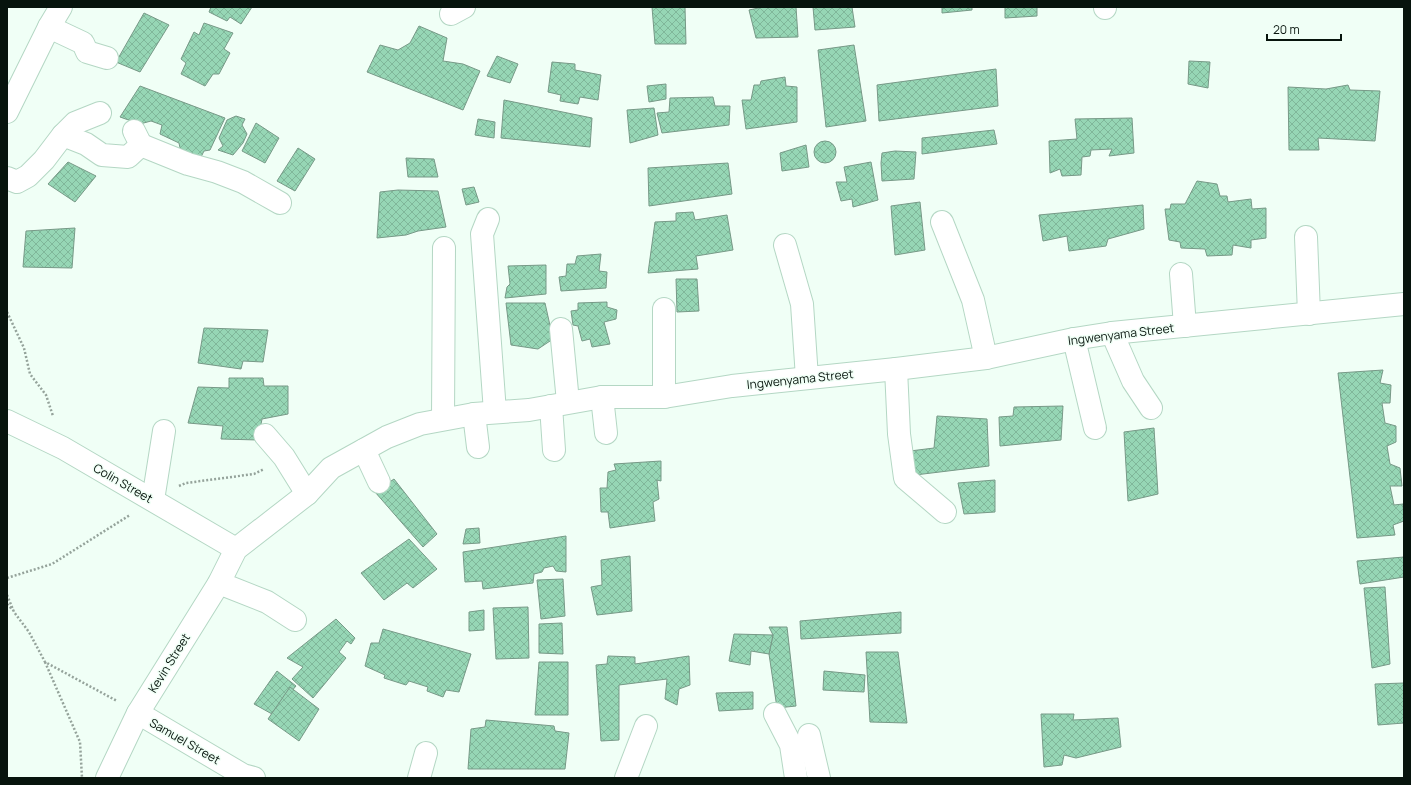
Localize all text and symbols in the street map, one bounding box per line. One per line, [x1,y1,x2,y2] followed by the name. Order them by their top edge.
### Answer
[1267,16,1341,42] scale bar
[1273,21,1300,38] text: 20 m
[1067,319,1175,349] street label: Ingwenyama Street
[746,365,854,393] street label: Ingwenyama Street
[90,459,156,507] street label: Colin Street
[144,630,194,696] street label: Kevin Street
[147,714,224,768] street label: Samuel Street

